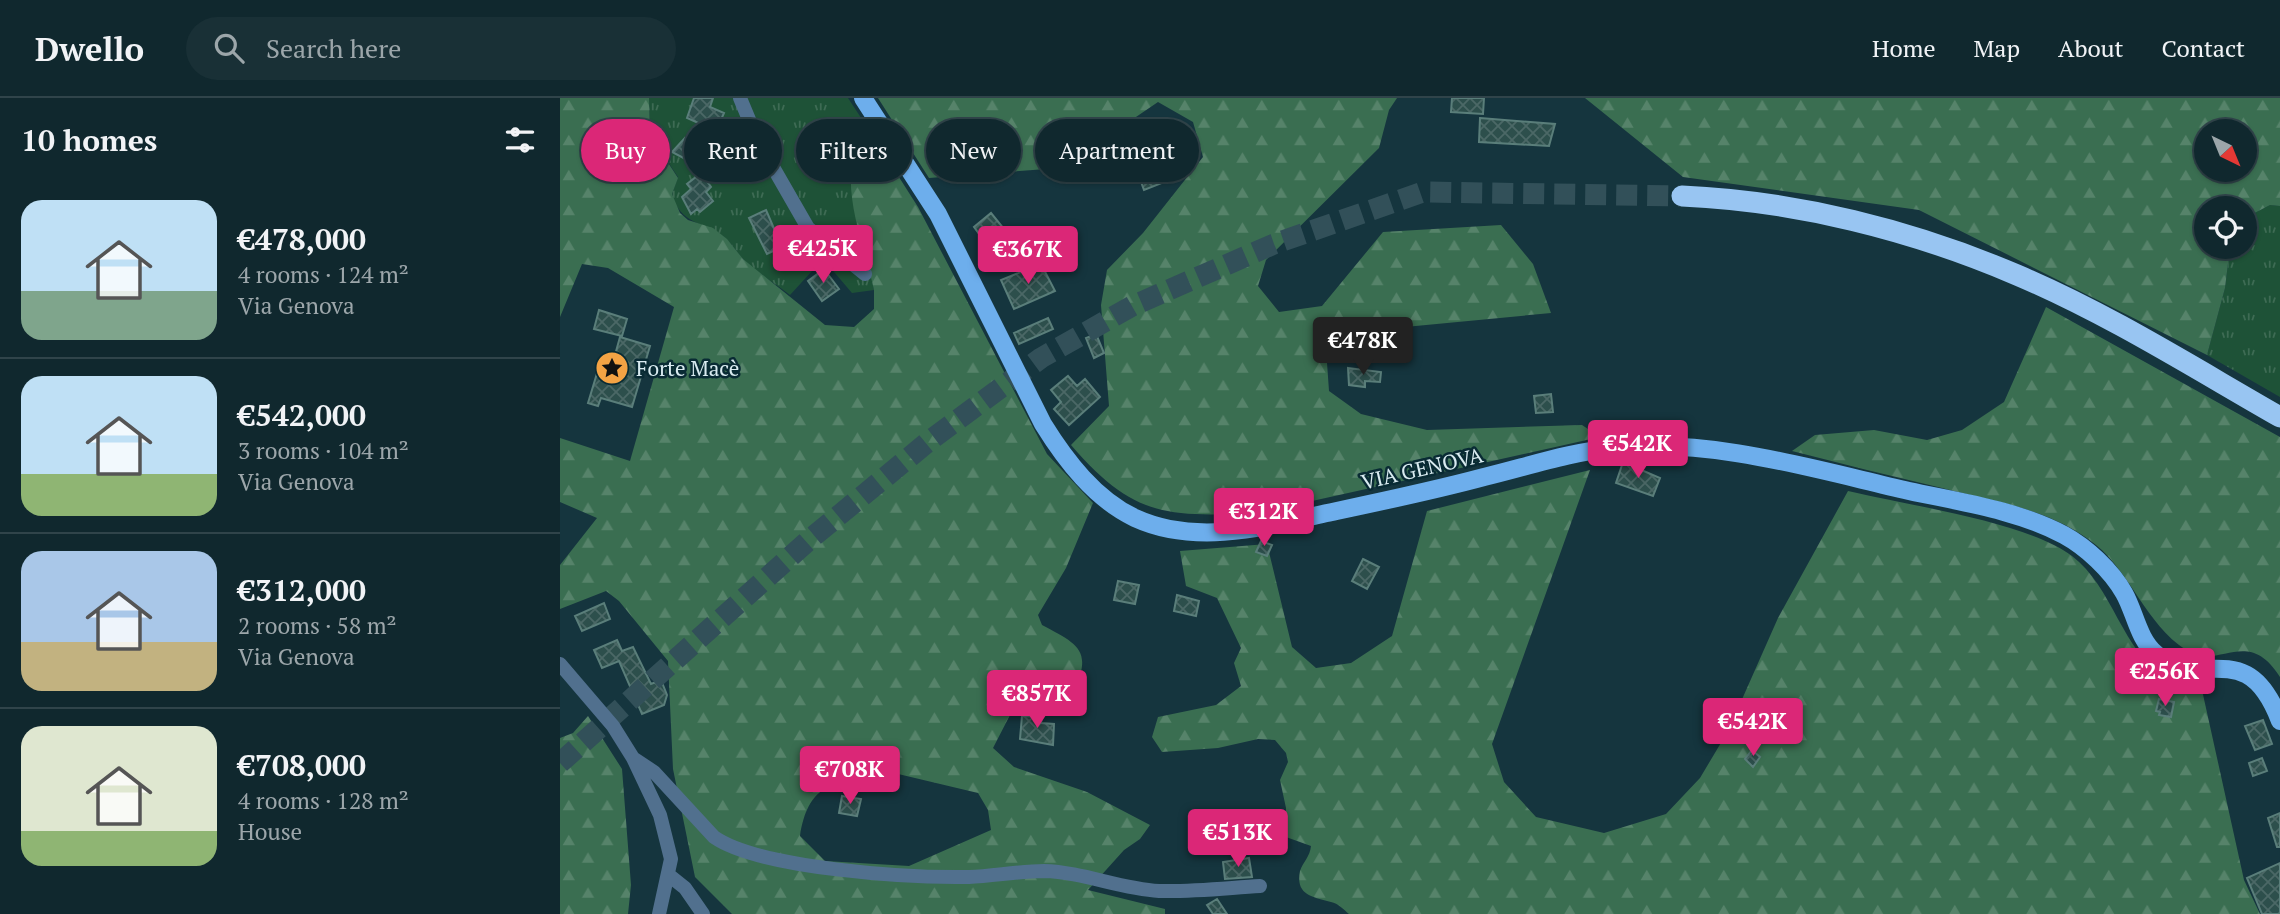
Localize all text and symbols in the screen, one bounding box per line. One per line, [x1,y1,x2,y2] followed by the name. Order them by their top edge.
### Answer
[186,17,676,80] search box
[35,27,144,70] text: Dwello
[210,29,248,67] icon: search
[266,31,401,65] text: Search here
[1872,32,1936,64] text: Home
[1974,32,2020,64] text: Map
[2058,32,2124,64] text: About
[2162,32,2245,64] text: Contact
[581,119,670,182] chip: Buy
[684,119,782,182] chip: Rent
[796,119,912,182] chip: Filters
[926,119,1021,182] chip: New
[1035,119,1199,182] chip: Apartment
[2194,119,2258,182] north arrow
[2194,119,2257,259] map controls
[21,120,157,160] text: 10 homes
[501,121,539,159] icon: filters
[2194,196,2257,259] button: locate
[238,219,366,259] text: €478,000
[774,226,872,285] pin: €425K
[979,226,1077,286] pin: €367K
[77,228,161,312] icon: home
[789,232,857,263] text: €425K
[994,233,1062,264] text: €367K
[238,259,409,290] text: 4 rooms · 124 m²
[238,290,355,321] text: Via Genova
[1314,317,1412,377] pin: €478K
[1329,324,1397,355] text: €478K
[593,349,631,387] place icon: Forte Macè
[636,354,739,382] place label: Forte Macè
[238,395,366,435] text: €542,000
[77,404,161,488] icon: home
[1589,420,1687,480] pin: €542K
[1604,427,1672,458] text: €542K
[238,435,409,466] text: 3 rooms · 104 m²
[1358,440,1486,496] street label: VIA GENOVA
[238,466,355,497] text: Via Genova
[1215,489,1313,548] pin: €312K
[1230,495,1298,526] text: €312K
[238,570,366,610] text: €312,000
[77,579,161,663] icon: home
[238,610,397,641] text: 2 rooms · 58 m²
[238,641,355,672] text: Via Genova
[2116,648,2214,708] pin: €256K
[2131,655,2199,686] text: €256K
[988,670,1086,730] pin: €857K
[1003,677,1071,708] text: €857K
[1704,698,1802,758] pin: €542K
[1719,705,1787,736] text: €542K
[238,745,366,785] text: €708,000
[801,746,899,806] pin: €708K
[816,753,884,784] text: €708K
[77,754,161,838] icon: home
[238,785,409,816] text: 4 rooms · 128 m²
[1189,810,1287,869] pin: €513K
[238,816,302,847] text: House
[1204,816,1272,847] text: €513K

